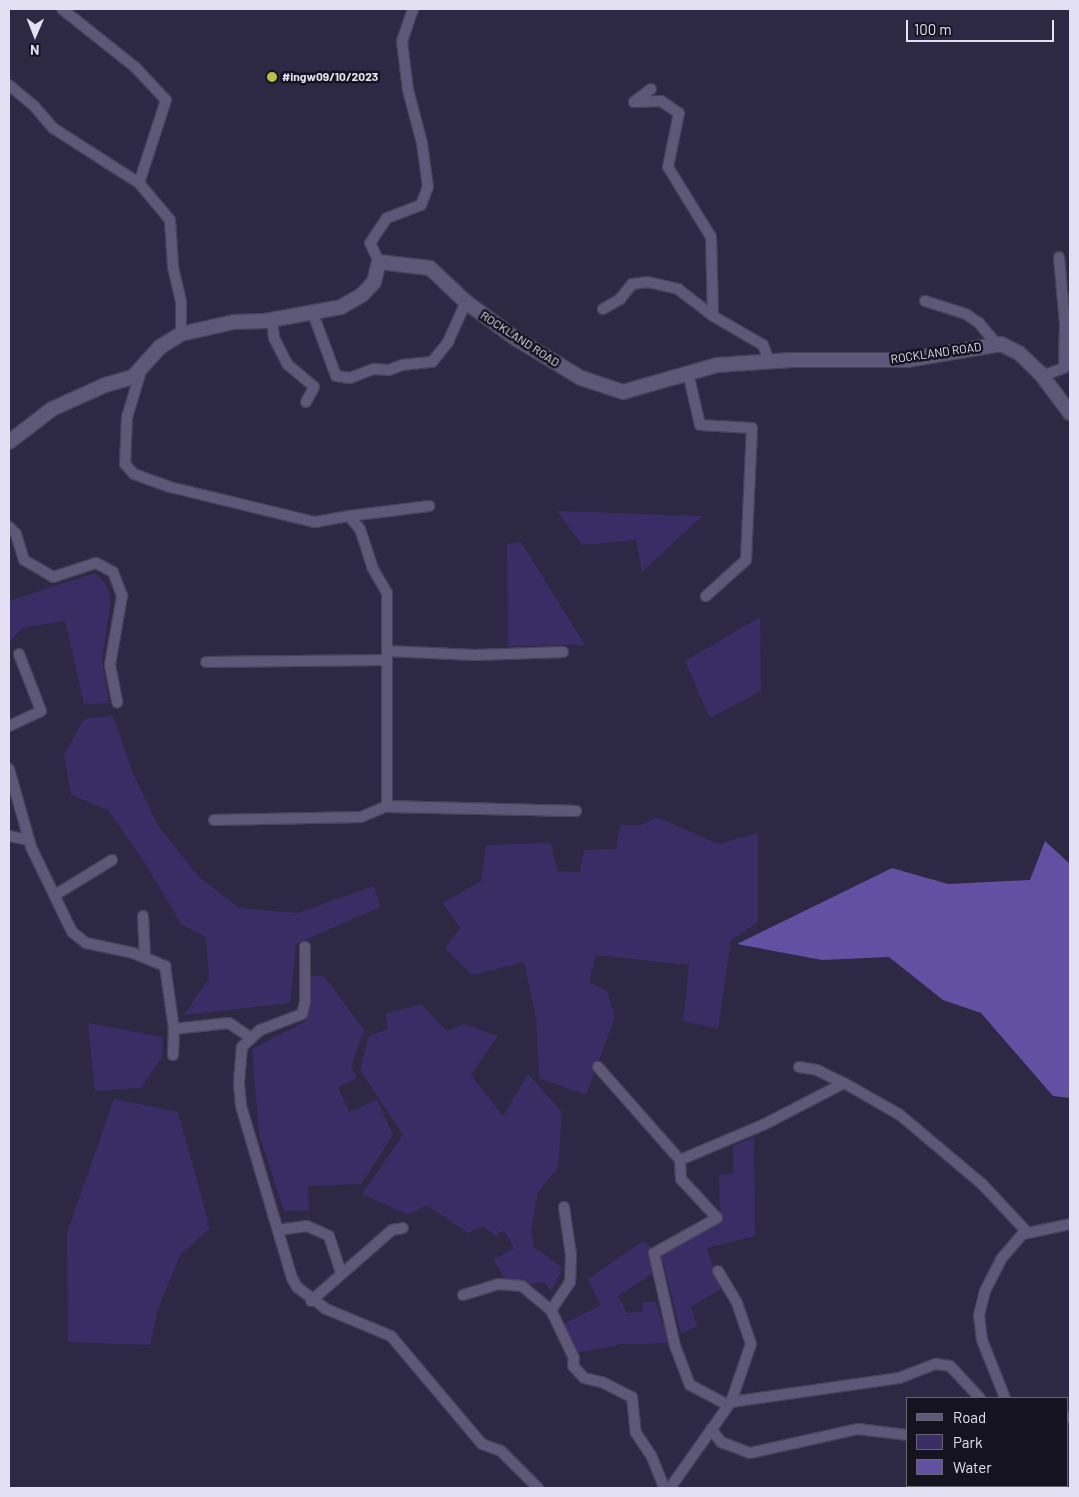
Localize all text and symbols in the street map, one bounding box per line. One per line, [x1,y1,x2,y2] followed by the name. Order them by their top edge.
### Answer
[10,10,60,60] north arrow
[909,10,1056,42] scale bar
[914,20,952,38] text: 100 m
[30,42,40,59] text: N
[282,70,378,84] place label: #ingw09/10/2023
[266,71,278,83] marker: #ingw09/10/2023
[478,308,562,370] street label: ROCKLAND ROAD
[890,340,982,366] street label: ROCKLAND ROAD
[906,1397,1069,1487] legend
[953,1408,986,1426] text: Road
[953,1433,982,1451] text: Park
[953,1458,992,1476] text: Water

